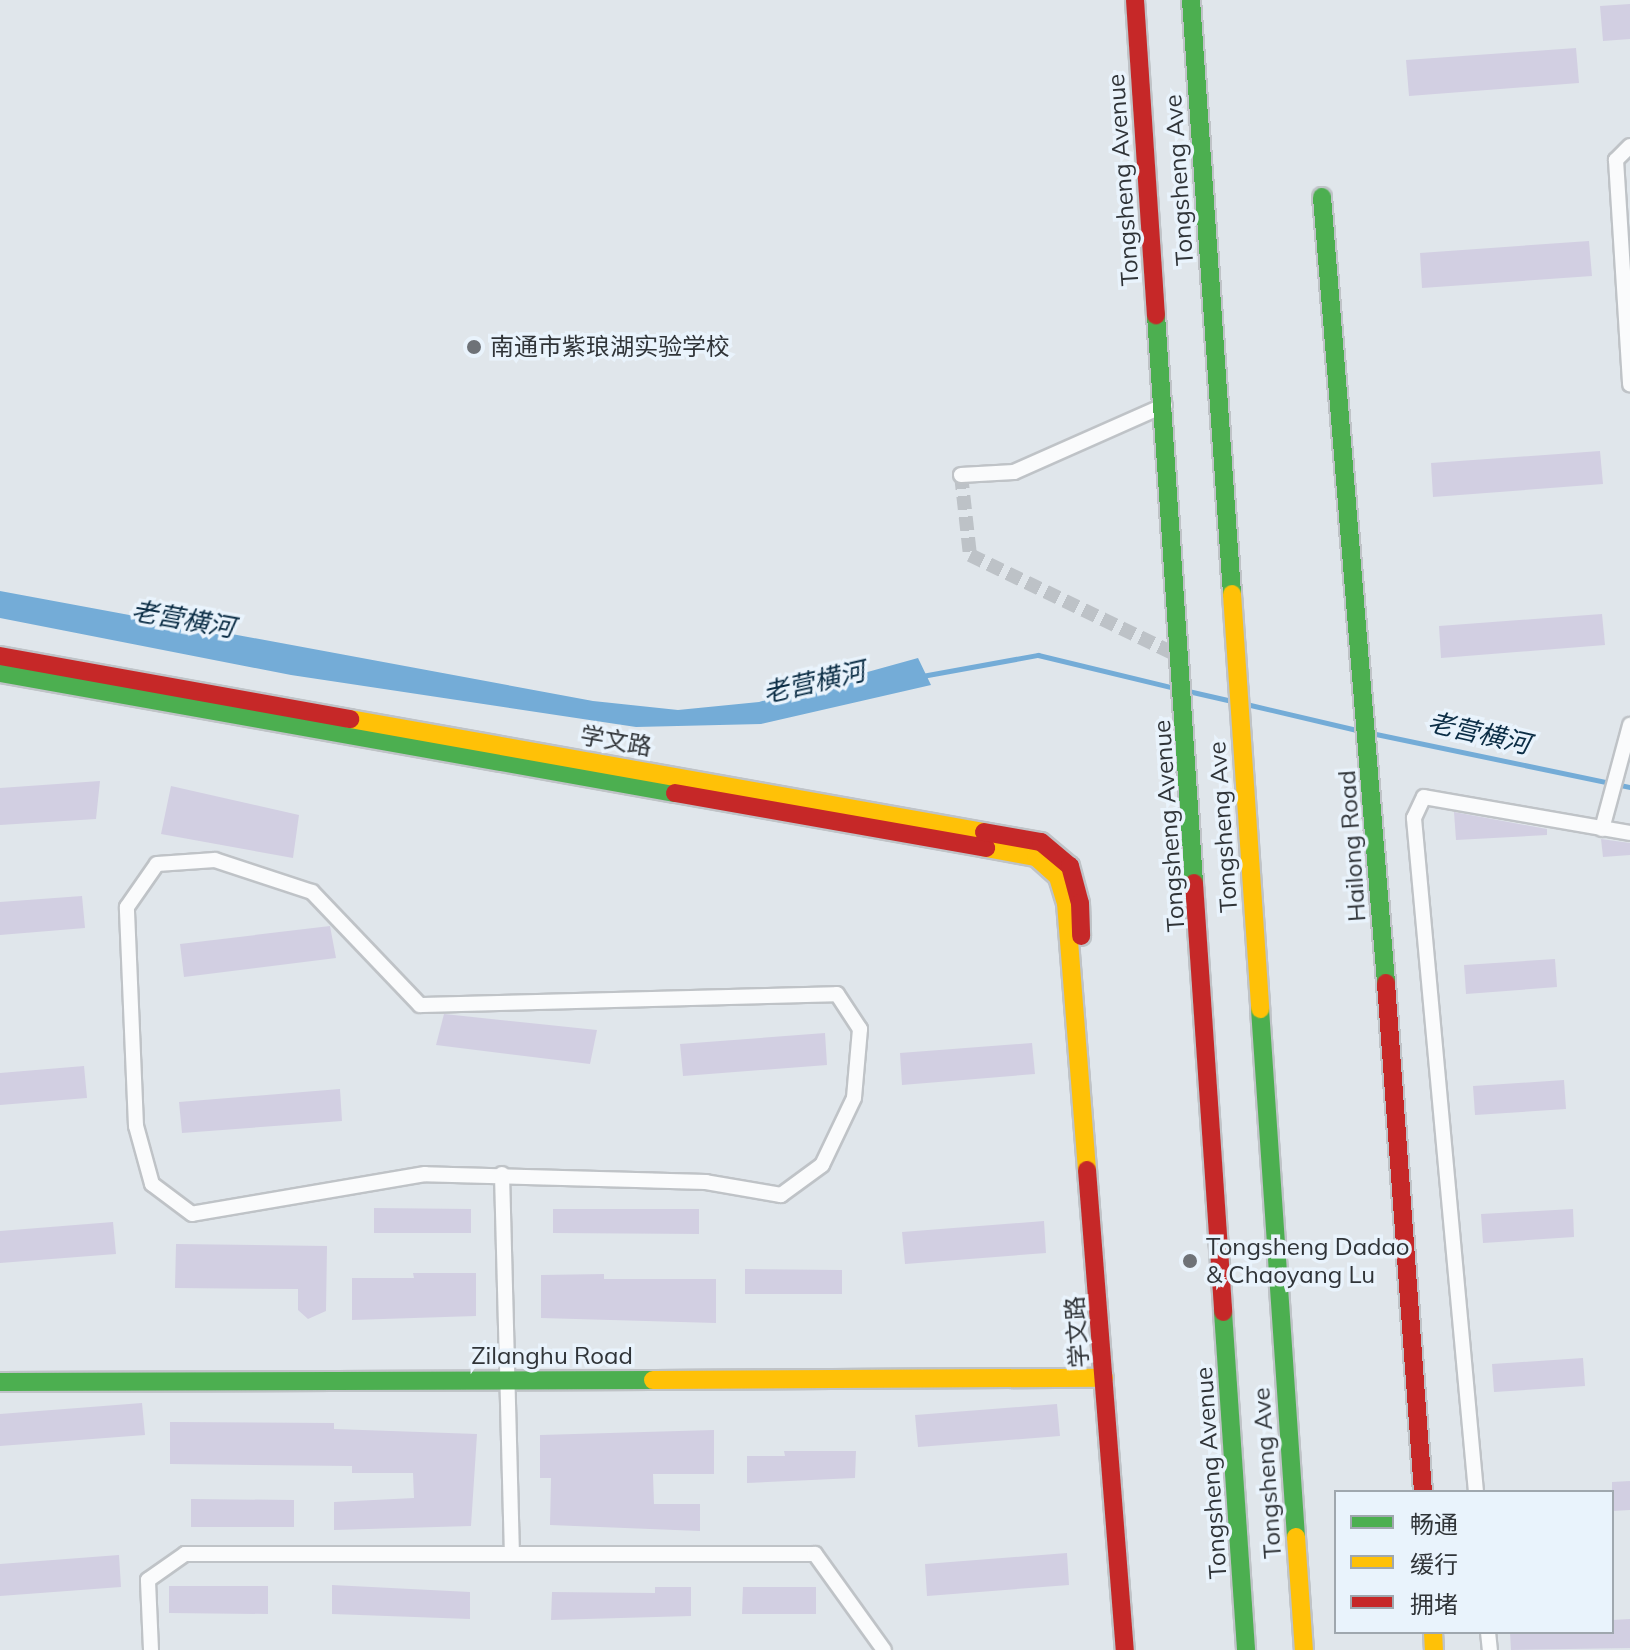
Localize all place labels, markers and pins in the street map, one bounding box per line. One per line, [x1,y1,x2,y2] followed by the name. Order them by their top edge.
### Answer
[490,333,730,361] place label: 南通市紫琅湖实验学校
[465,338,483,356] marker: 南通市紫琅湖实验学校
[1206,1233,1410,1289] place label: Tongsheng Dadao & Chaoyang Lu
[1181,1252,1199,1270] marker: Tongsheng Dadao & Chaoyang Lu

